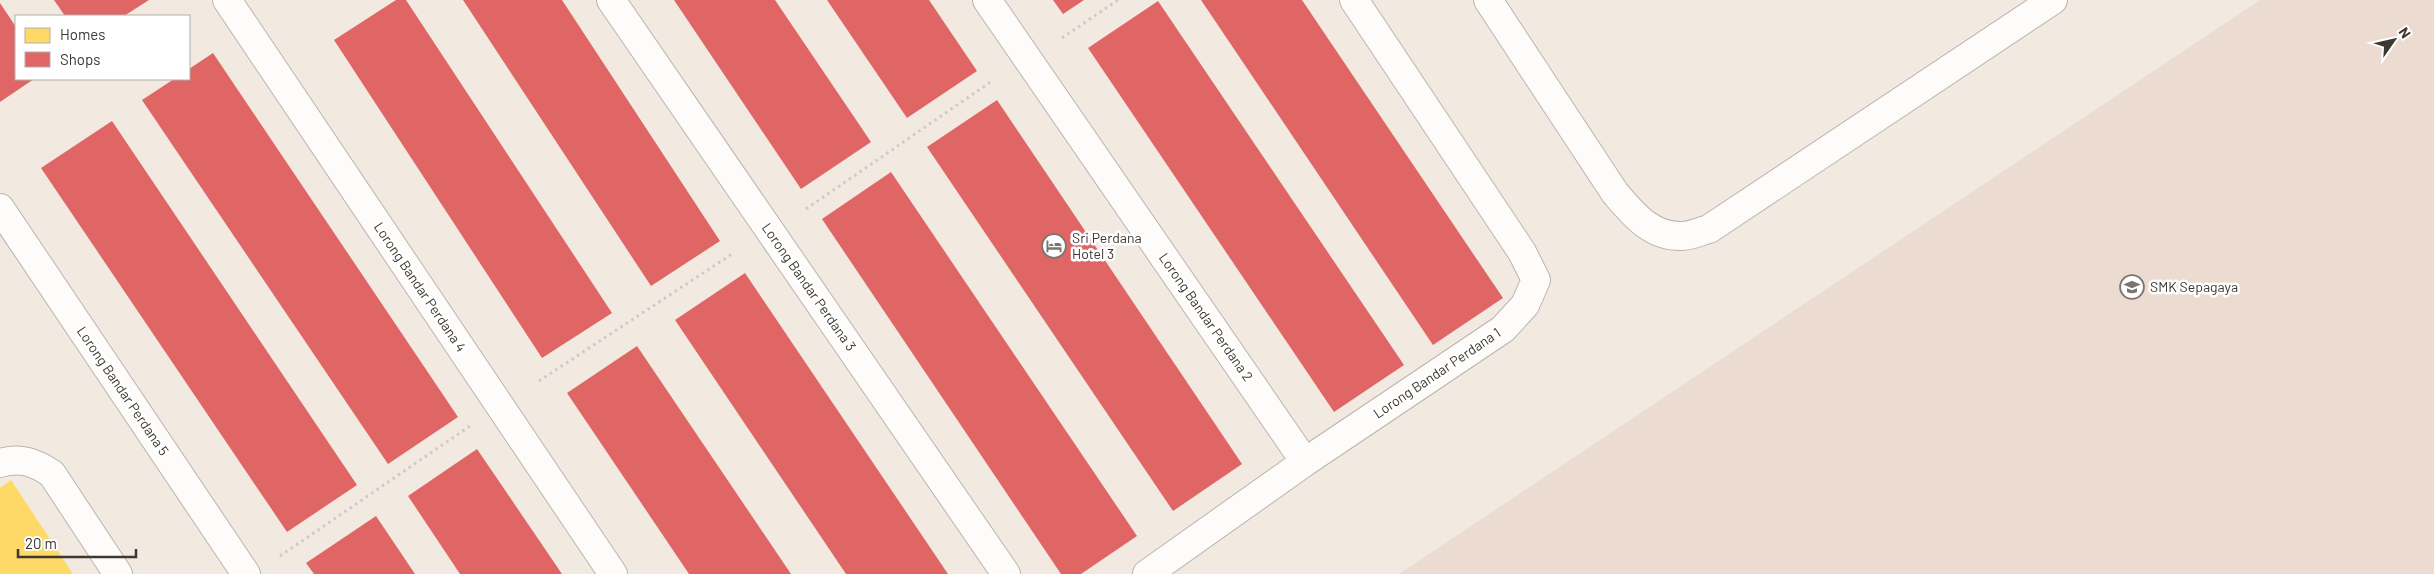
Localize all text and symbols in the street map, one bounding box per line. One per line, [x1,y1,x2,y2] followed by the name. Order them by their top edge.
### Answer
[15,15,190,80] legend
[2369,15,2419,65] north arrow
[2396,24,2415,41] text: N
[60,25,105,43] text: Homes
[60,50,100,68] text: Shops
[371,219,470,355] street label: Lorong Bandar Perdana 4
[759,220,860,354] street label: Lorong Bandar Perdana 3
[1072,229,1142,262] place label: Sri Perdana Hotel 3
[1041,233,1067,259] hotel icon: Sri Perdana Hotel 3
[1156,249,1257,384] street label: Lorong Bandar Perdana 2
[2119,274,2145,300] school or university icon: SMK Sepagaya
[2150,278,2238,295] place label: SMK Sepagaya
[74,323,173,459] street label: Lorong Bandar Perdana 5
[1370,324,1504,422] street label: Lorong Bandar Perdana 1
[18,526,135,558] scale bar
[25,534,57,552] text: 20 m

